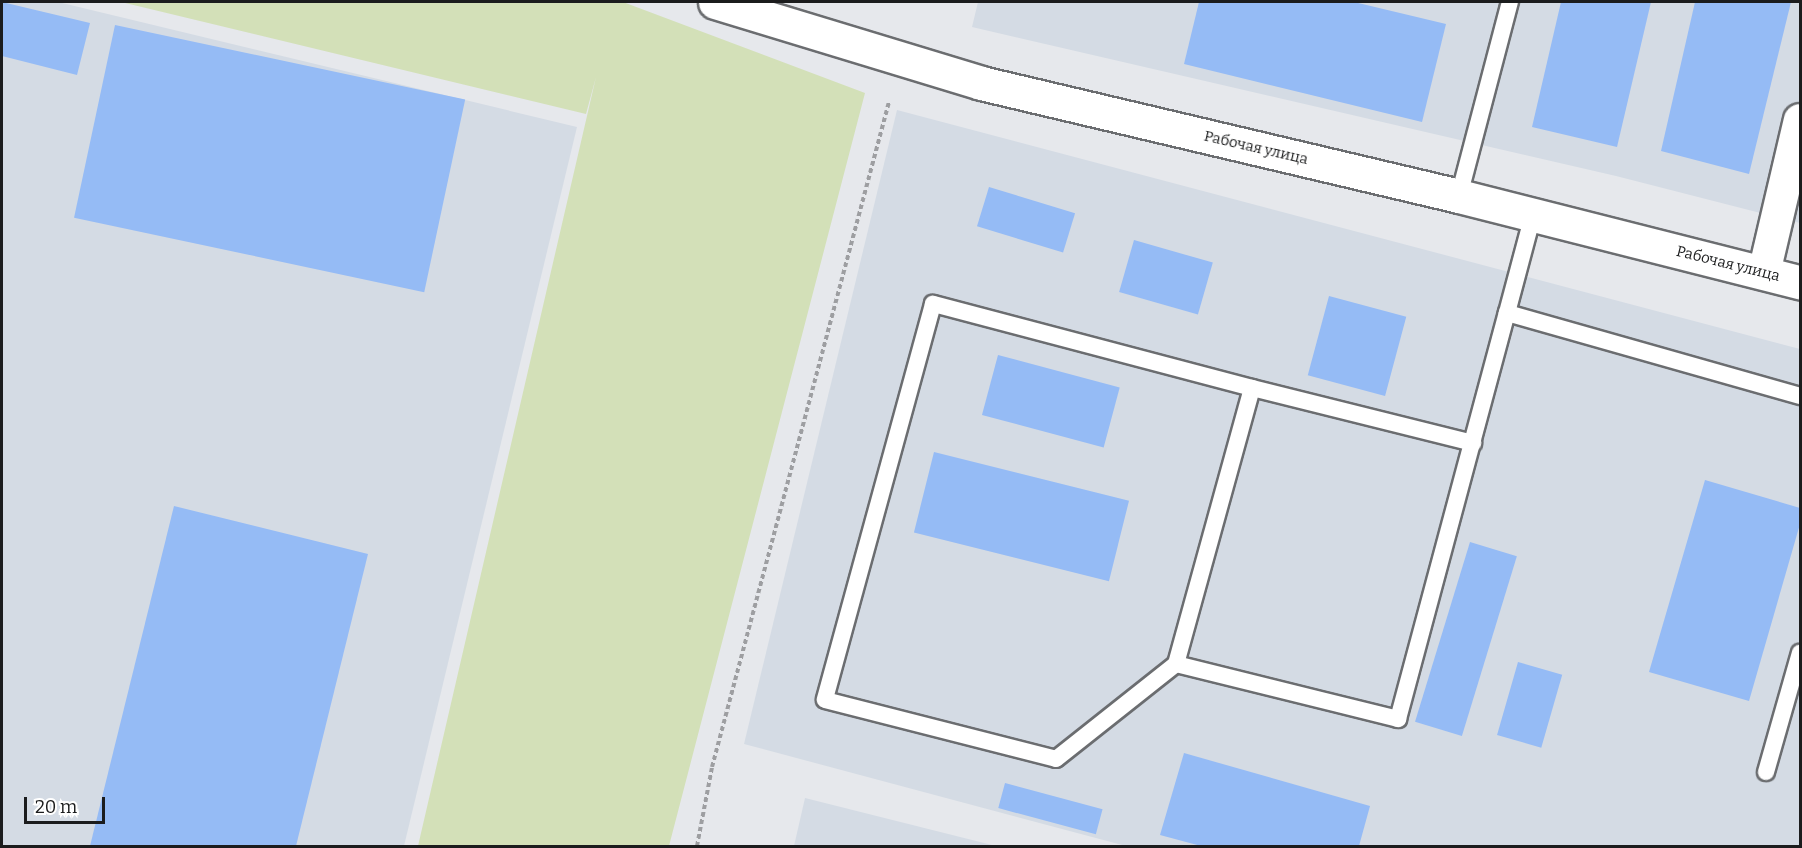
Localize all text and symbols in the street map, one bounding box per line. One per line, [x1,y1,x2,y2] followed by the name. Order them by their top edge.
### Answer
[1202,127,1310,169] street label: Рабочая улица
[1674,242,1782,286] street label: Рабочая улица
[27,785,108,823] scale bar
[35,796,77,818] text: 20 m

